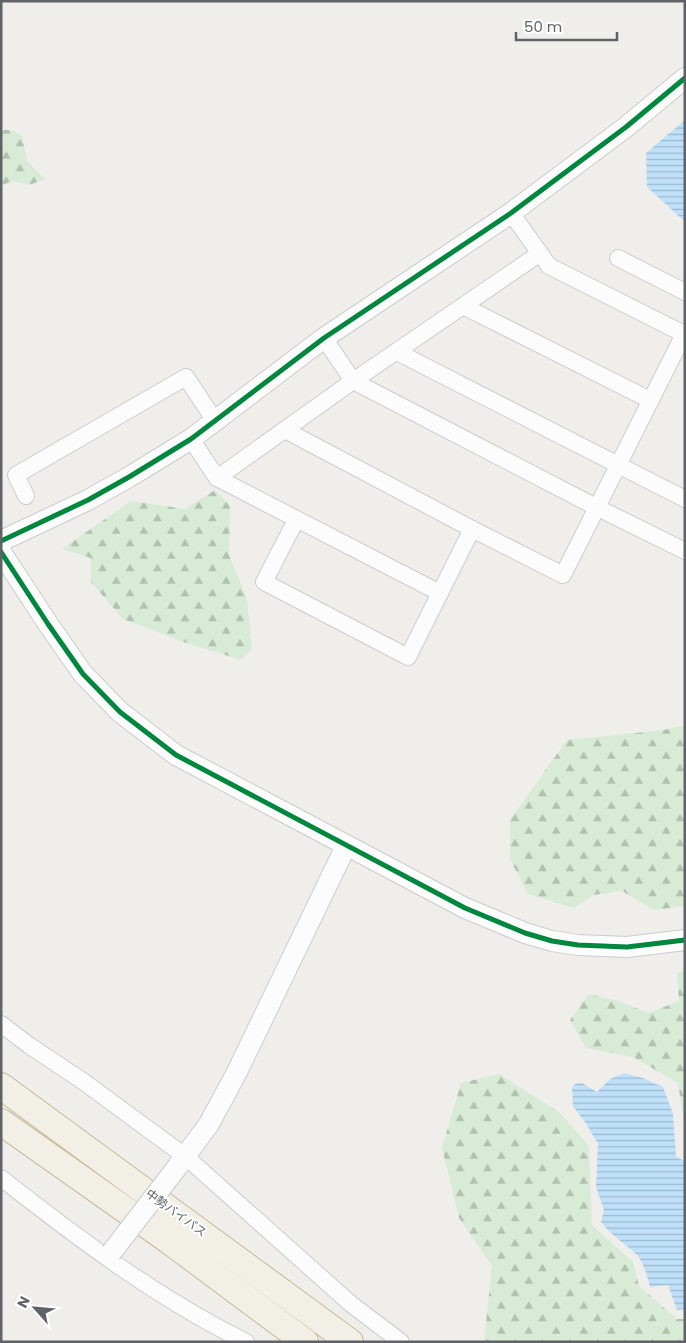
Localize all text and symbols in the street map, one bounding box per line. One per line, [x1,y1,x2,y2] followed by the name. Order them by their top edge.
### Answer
[516,10,617,42] scale bar
[524,16,562,37] text: 50 m
[142,1185,210,1241] street label: 中勢バイパス
[10,1283,60,1333] north arrow
[12,1293,35,1311] text: N

